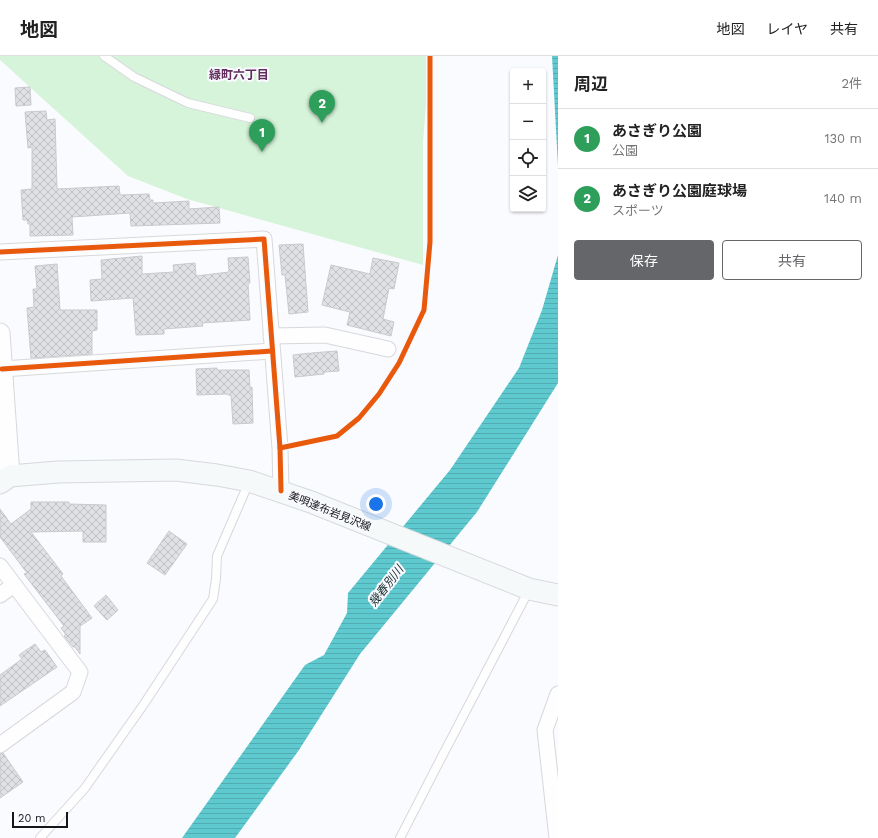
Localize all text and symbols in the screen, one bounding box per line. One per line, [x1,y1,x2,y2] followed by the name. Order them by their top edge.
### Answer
[20,18,58,41] text: 地図
[716,21,744,37] text: 地図
[766,21,808,37] text: レイヤ
[830,21,858,37] text: 共有
[209,68,269,82] district label: 緑町六丁目
[510,68,546,212] map controls
[510,68,546,104] button: +
[574,74,608,94] text: 周辺
[841,76,862,91] text: 2件
[309,90,335,123] pin: 2
[510,104,546,140] button: −
[249,119,275,152] pin: 1
[612,122,702,140] text: あさぎり公園
[584,131,590,146] text: 1
[824,131,862,146] text: 130 m
[510,140,546,176] button: locate
[612,143,638,158] text: 公園
[510,176,546,212] button: layers
[612,182,747,200] text: あさぎり公園庭球場
[583,191,591,206] text: 2
[824,191,862,206] text: 140 m
[612,203,664,218] text: スポーツ
[574,240,714,280] button: 保存
[722,240,862,280] button: 共有
[287,489,373,534] street label: 美唄達布岩見沢線
[366,494,386,514] your location
[366,561,408,609] water label: 幾春別川
[12,810,68,829] scale bar
[18,812,46,825] text: 20 m

